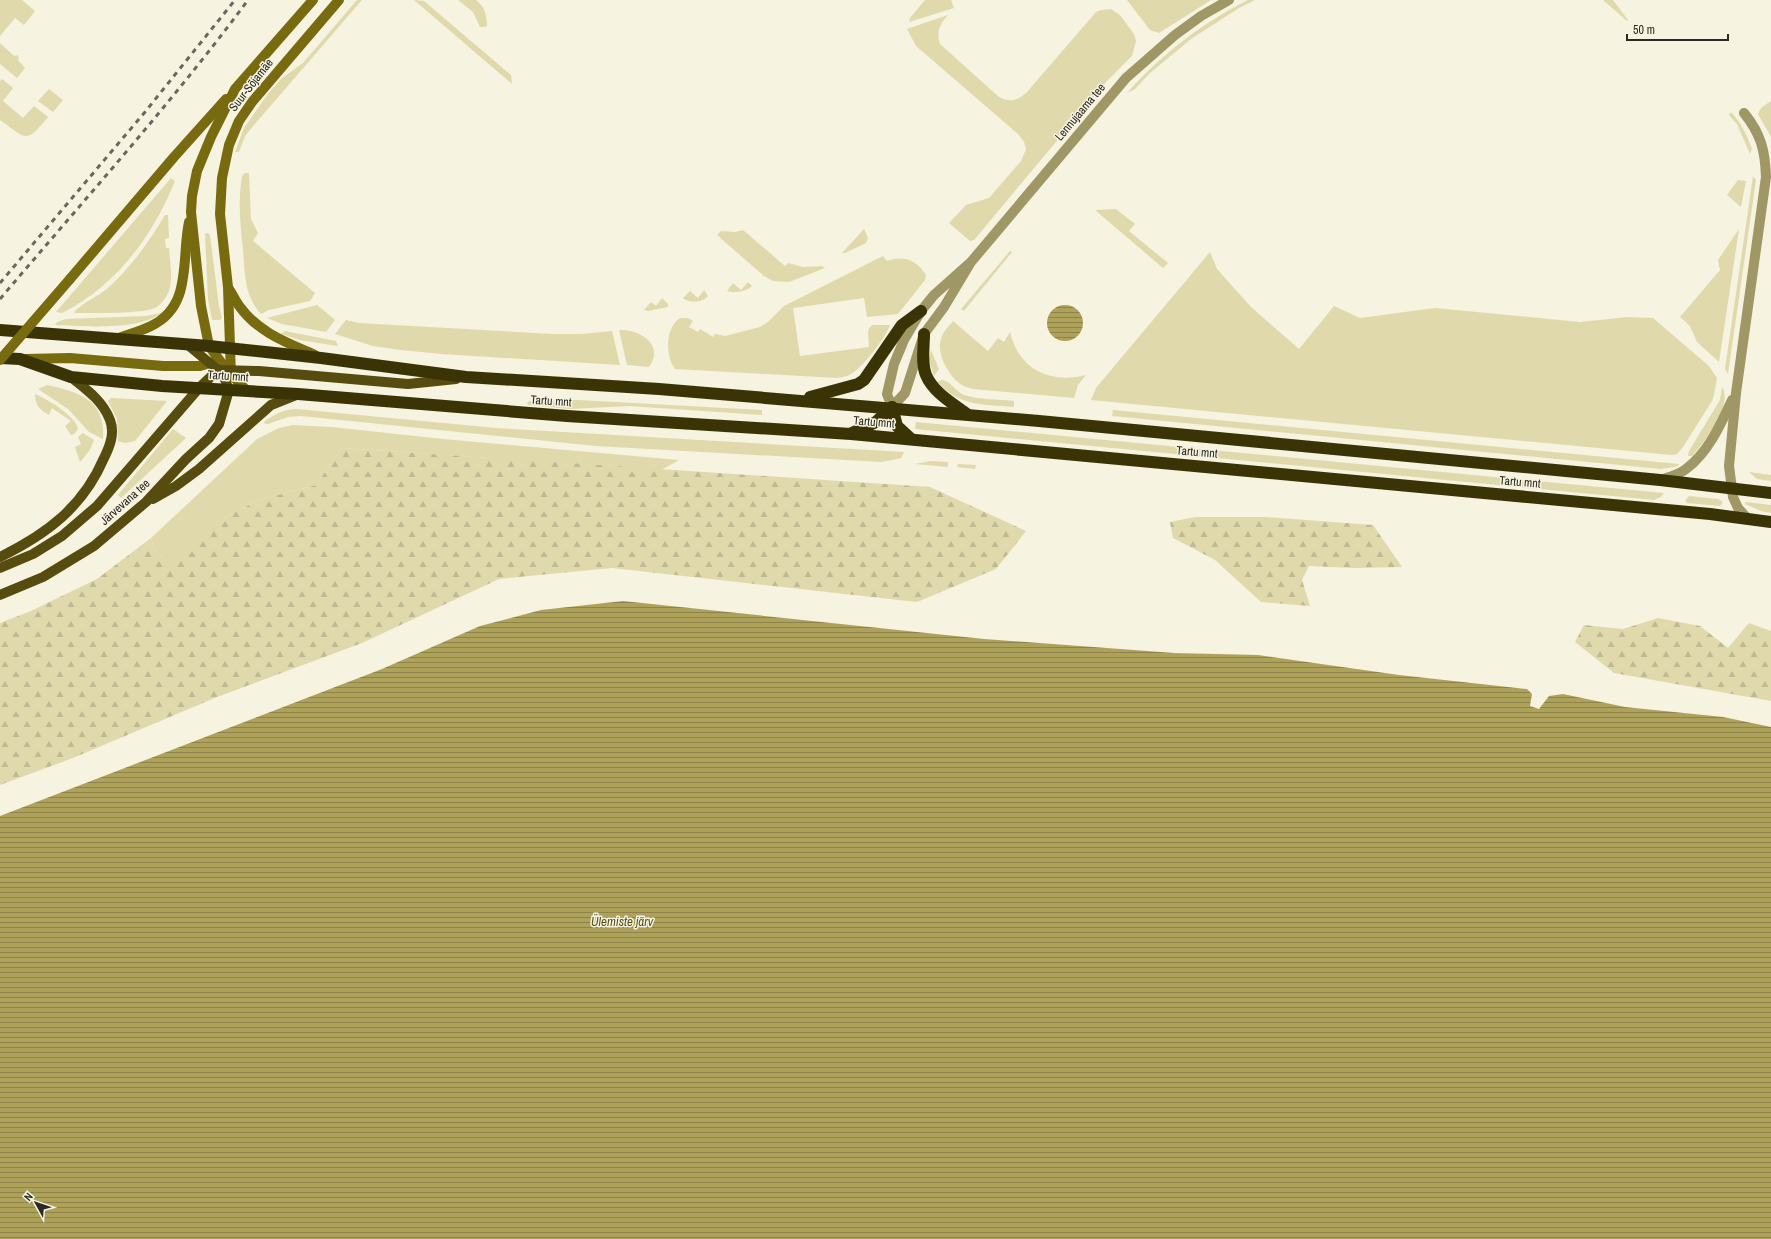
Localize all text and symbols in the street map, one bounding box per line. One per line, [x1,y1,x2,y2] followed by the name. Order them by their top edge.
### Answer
[1627,16,1728,42] scale bar
[1633,22,1655,38] text: 50 m
[225,55,277,115] street label: Suur-Sõjamäe
[1051,80,1109,144] street label: Lennujaama tee
[207,367,249,385] street label: Tartu mnt
[530,392,572,410] street label: Tartu mnt
[853,412,895,432] street label: Tartu mnt
[1176,442,1218,462] street label: Tartu mnt
[1499,472,1541,492] street label: Tartu mnt
[97,475,153,529] street label: Järvevana tee
[591,913,654,930] water label: Ülemiste järv
[16,1183,56,1223] north arrow
[21,1190,36,1204] text: N

